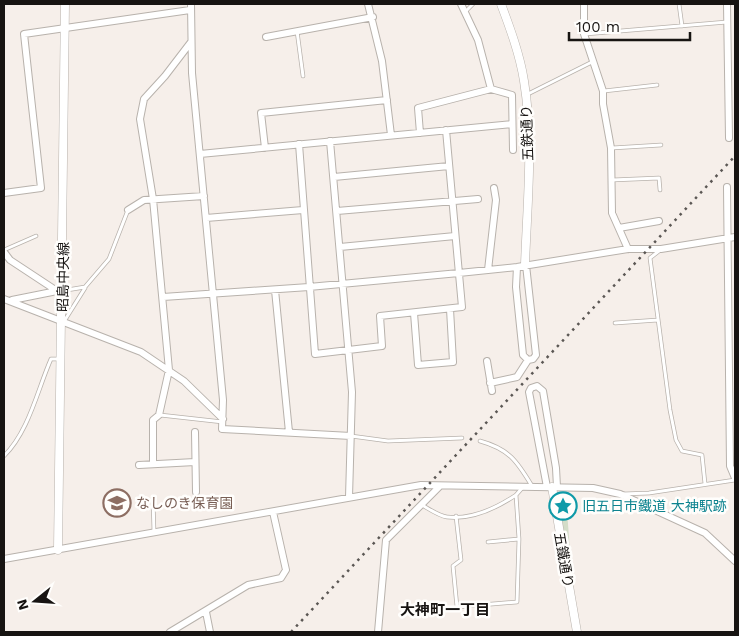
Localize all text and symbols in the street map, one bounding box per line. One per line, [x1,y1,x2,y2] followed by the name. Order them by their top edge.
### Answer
[569,10,690,42] scale bar
[576,18,620,36] text: 100 m
[518,105,536,161] street label: 五鉄通り
[54,242,72,312] street label: 昭島中央線
[102,488,132,518] school or university icon: なしのき保育園
[548,491,578,521] place icon: 旧五日市鐵道 大神駅跡
[136,495,234,511] place label: なしのき保育園
[582,498,727,514] place label: 旧五日市鐵道 大神駅跡
[551,531,577,589] street label: 五鐵通り
[10,576,60,626] north arrow
[13,598,32,612] text: N
[400,601,490,619] district label: 大神町一丁目

